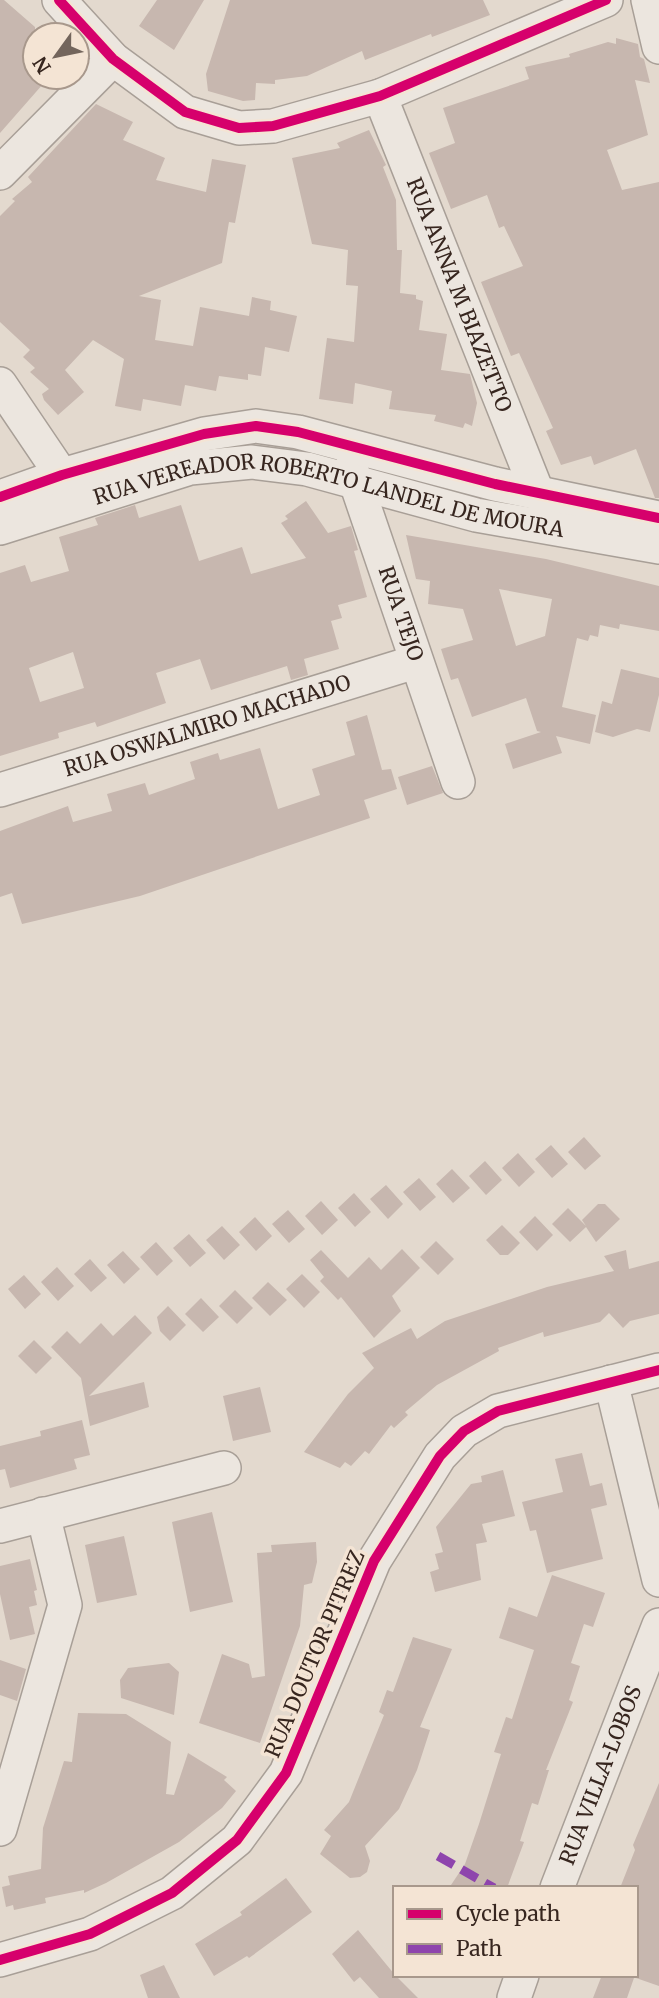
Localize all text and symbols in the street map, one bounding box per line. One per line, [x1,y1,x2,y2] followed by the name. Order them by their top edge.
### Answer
[21,21,91,91] north arrow
[28,52,56,78] text: N
[401,173,518,416] street label: RUA ANNA M BIAZETTO
[90,448,566,543] street label: RUA VEREADOR ROBERTO LANDEL DE MOURA
[372,563,430,665] street label: RUA TEJO
[60,669,354,783] street label: RUA OSWALMIRO MACHADO
[259,1546,370,1762] street label: RUA DOUTOR PITREZ
[553,1681,647,1869] street label: RUA VILLA-LOBOS
[393,1886,638,1977] legend
[456,1900,560,1927] text: Cycle path
[456,1935,502,1962] text: Path

